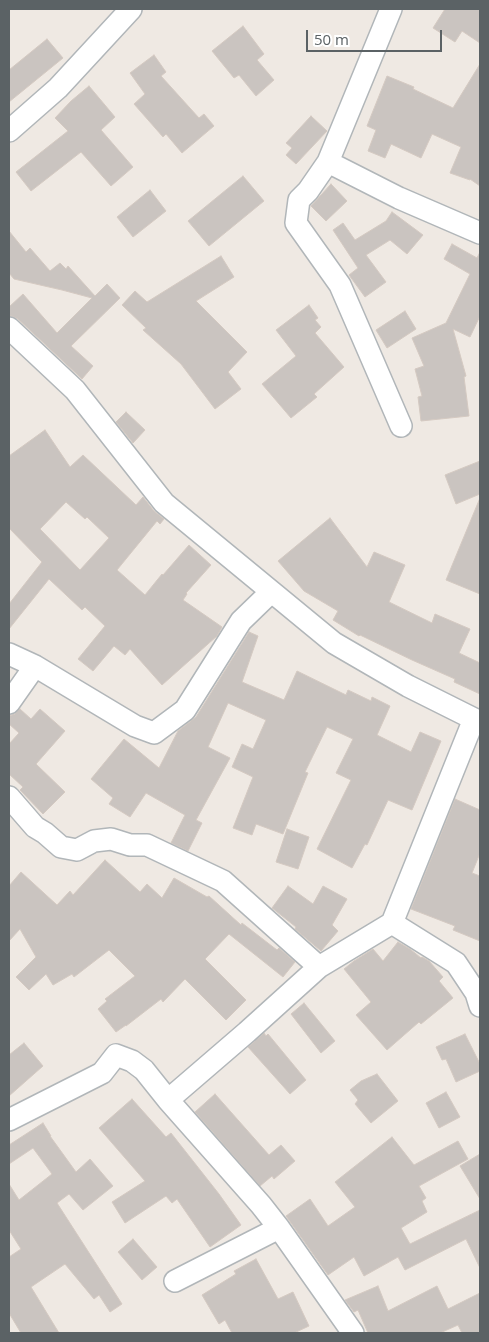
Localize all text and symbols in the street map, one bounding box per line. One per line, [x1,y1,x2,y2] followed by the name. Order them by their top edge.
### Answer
[309,20,445,52] scale bar
[314,29,349,49] text: 50 m

